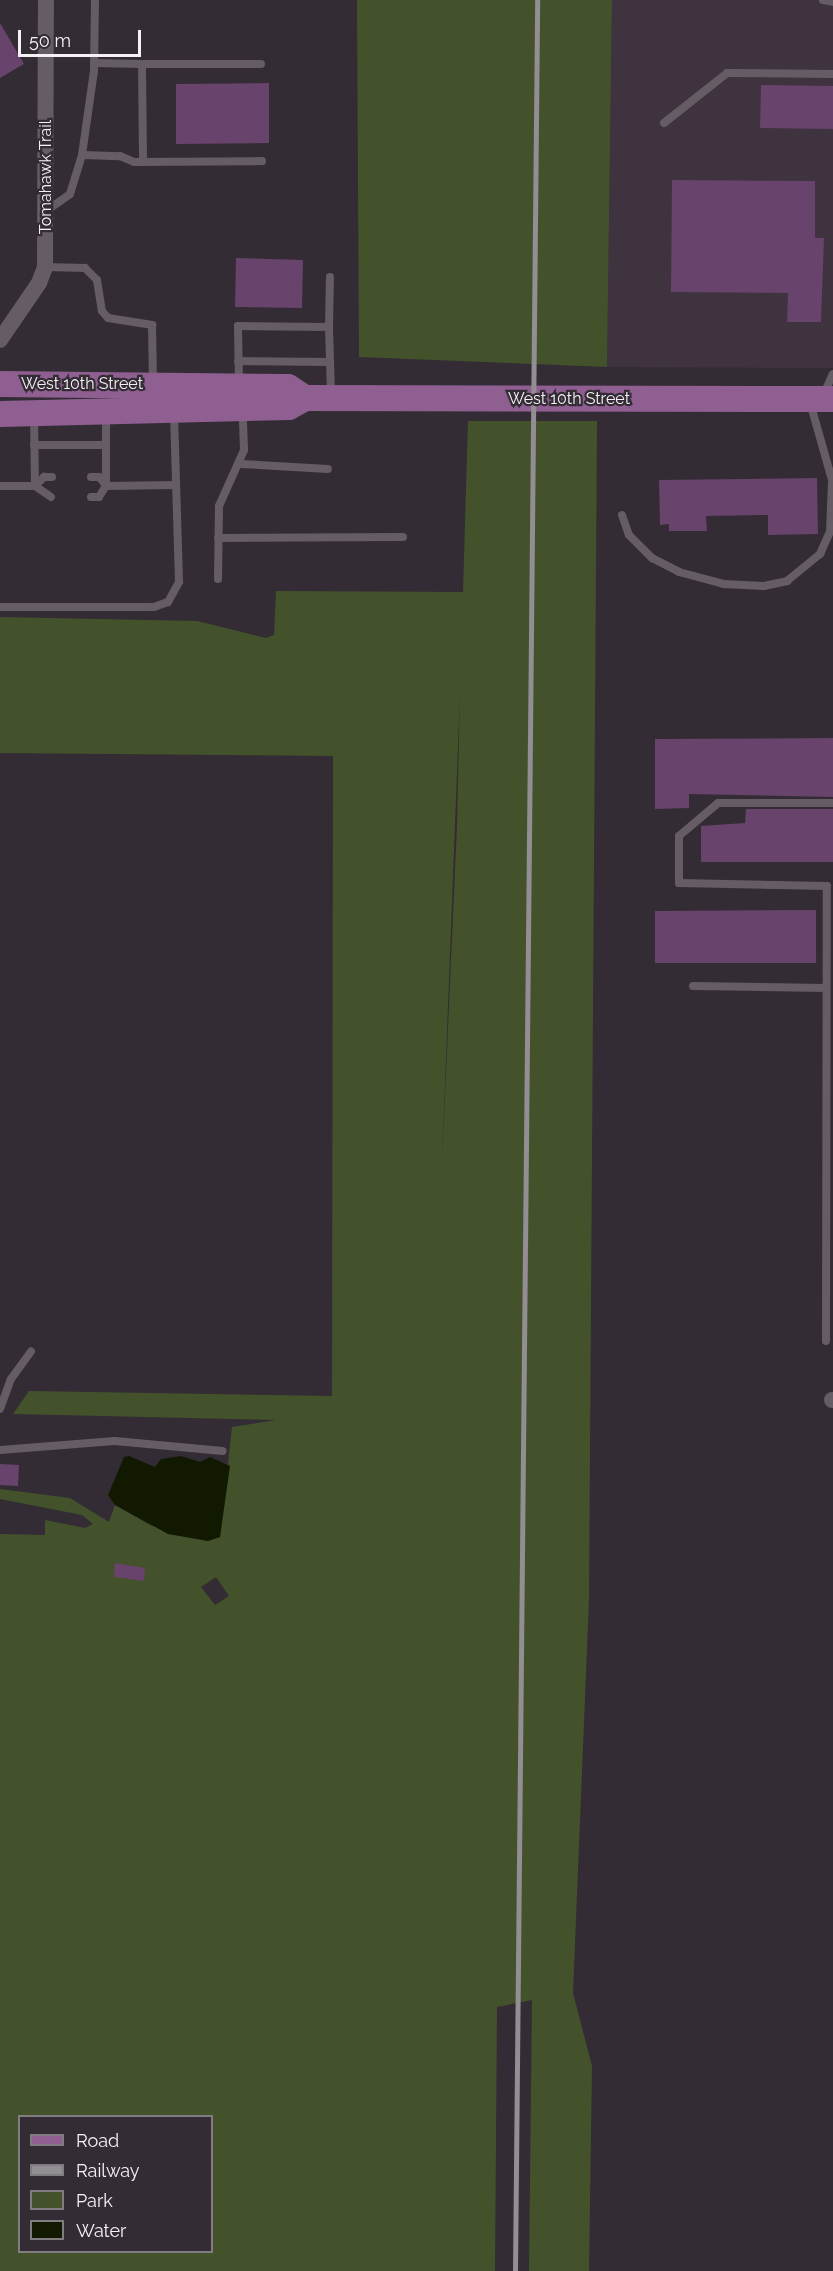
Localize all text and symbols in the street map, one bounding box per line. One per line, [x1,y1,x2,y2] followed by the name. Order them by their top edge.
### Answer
[21,18,144,56] scale bar
[29,30,71,51] text: 50 m
[36,120,56,234] street label: Tomahawk Trail
[21,374,143,394] street label: West 10th Street
[508,389,630,409] street label: West 10th Street
[18,2115,213,2253] legend
[76,2130,119,2151] text: Road
[76,2160,140,2181] text: Railway
[76,2190,113,2211] text: Park
[76,2220,126,2241] text: Water

